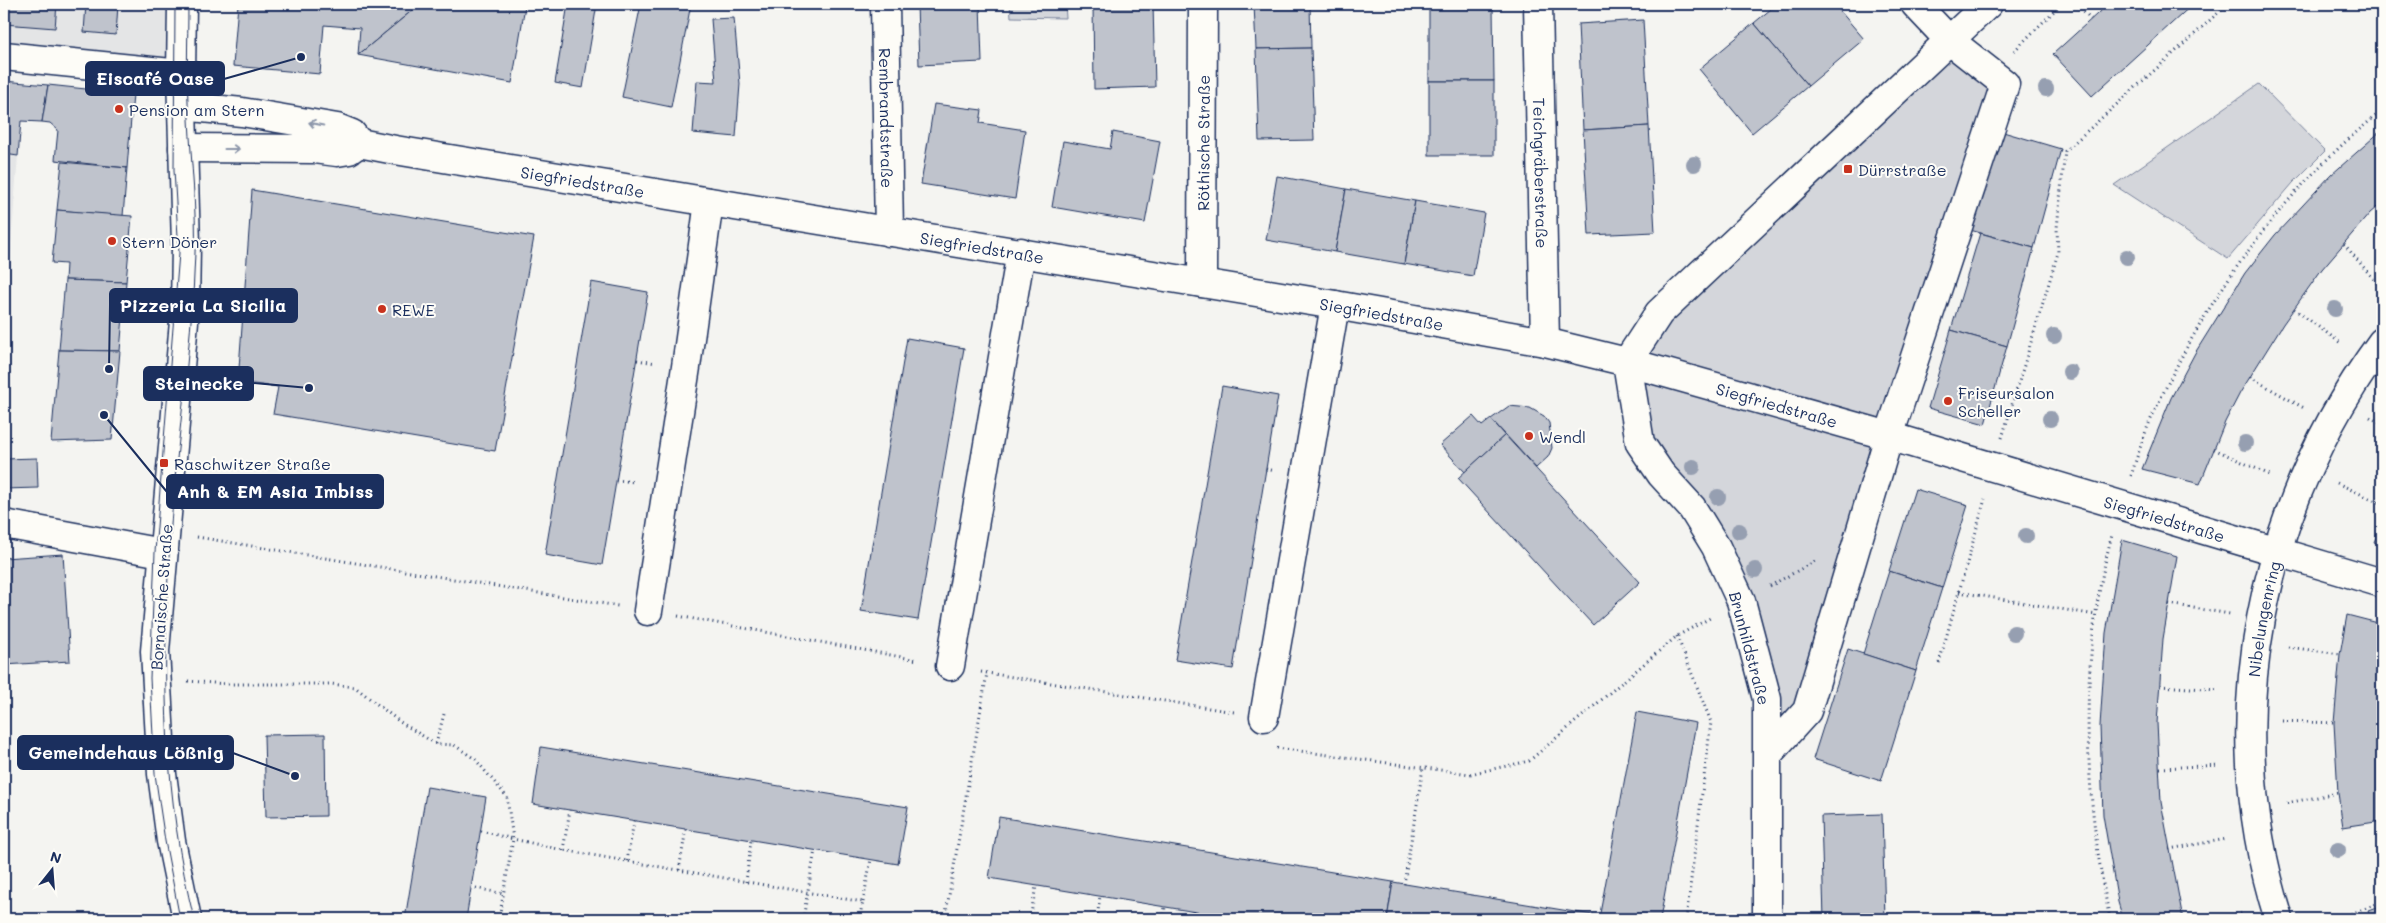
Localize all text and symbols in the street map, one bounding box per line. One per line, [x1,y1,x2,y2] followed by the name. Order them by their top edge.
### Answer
[875,48,899,188] street label: Rembrandtstraße
[86,62,224,95] callout: Eiscafé Oase
[96,66,214,90] text: Eiscafé Oase
[1192,75,1213,211] street label: Röthische Straße
[1529,97,1554,248] street label: Teichgräberstraße
[129,99,264,120] place label: Pension am Stern
[113,103,125,115] marker: Pension am Stern
[308,119,324,128] one-way arrow
[224,144,240,154] one-way arrow
[1858,159,1947,180] place label: Dürrstraße
[519,160,646,201] street label: Siegfriedstraße
[1842,163,1854,175] marker: Dürrstraße
[919,226,1046,267] street label: Siegfriedstraße
[122,231,217,252] place label: Stern Döner
[106,235,118,247] marker: Stern Döner
[110,289,297,322] callout: Pizzeria La Sicilia
[1318,292,1445,334] street label: Siegfriedstraße
[120,293,286,317] text: Pizzeria La Sicilia
[392,299,435,320] place label: REWE
[376,303,388,315] marker: REWE
[144,367,253,400] callout: Steinecke
[155,371,243,395] text: Steinecke
[1714,377,1840,431] street label: Siegfriedstraße
[1958,382,2054,421] place label: Friseursalon Scheller
[1942,395,1954,407] marker: Friseursalon Scheller
[1539,426,1586,447] place label: Wendl
[1523,430,1535,442] marker: Wendl
[174,453,331,474] place label: Raschwitzer Straße
[158,457,170,469] marker: Raschwitzer Straße
[167,475,383,508] callout: Anh & EM Asia Imbiss
[177,479,373,503] text: Anh & EM Asia Imbiss
[2102,490,2228,546] street label: Siegfriedstraße
[145,523,177,671] street label: Bornaische Straße
[2243,558,2285,678] street label: Nibelungenring
[1725,589,1775,707] street label: Brunhildstraße
[18,736,233,769] callout: Gemeindehaus Lößnig
[28,740,224,764] text: Gemeindehaus Lößnig
[28,846,78,896] north arrow
[48,846,64,868] text: N

